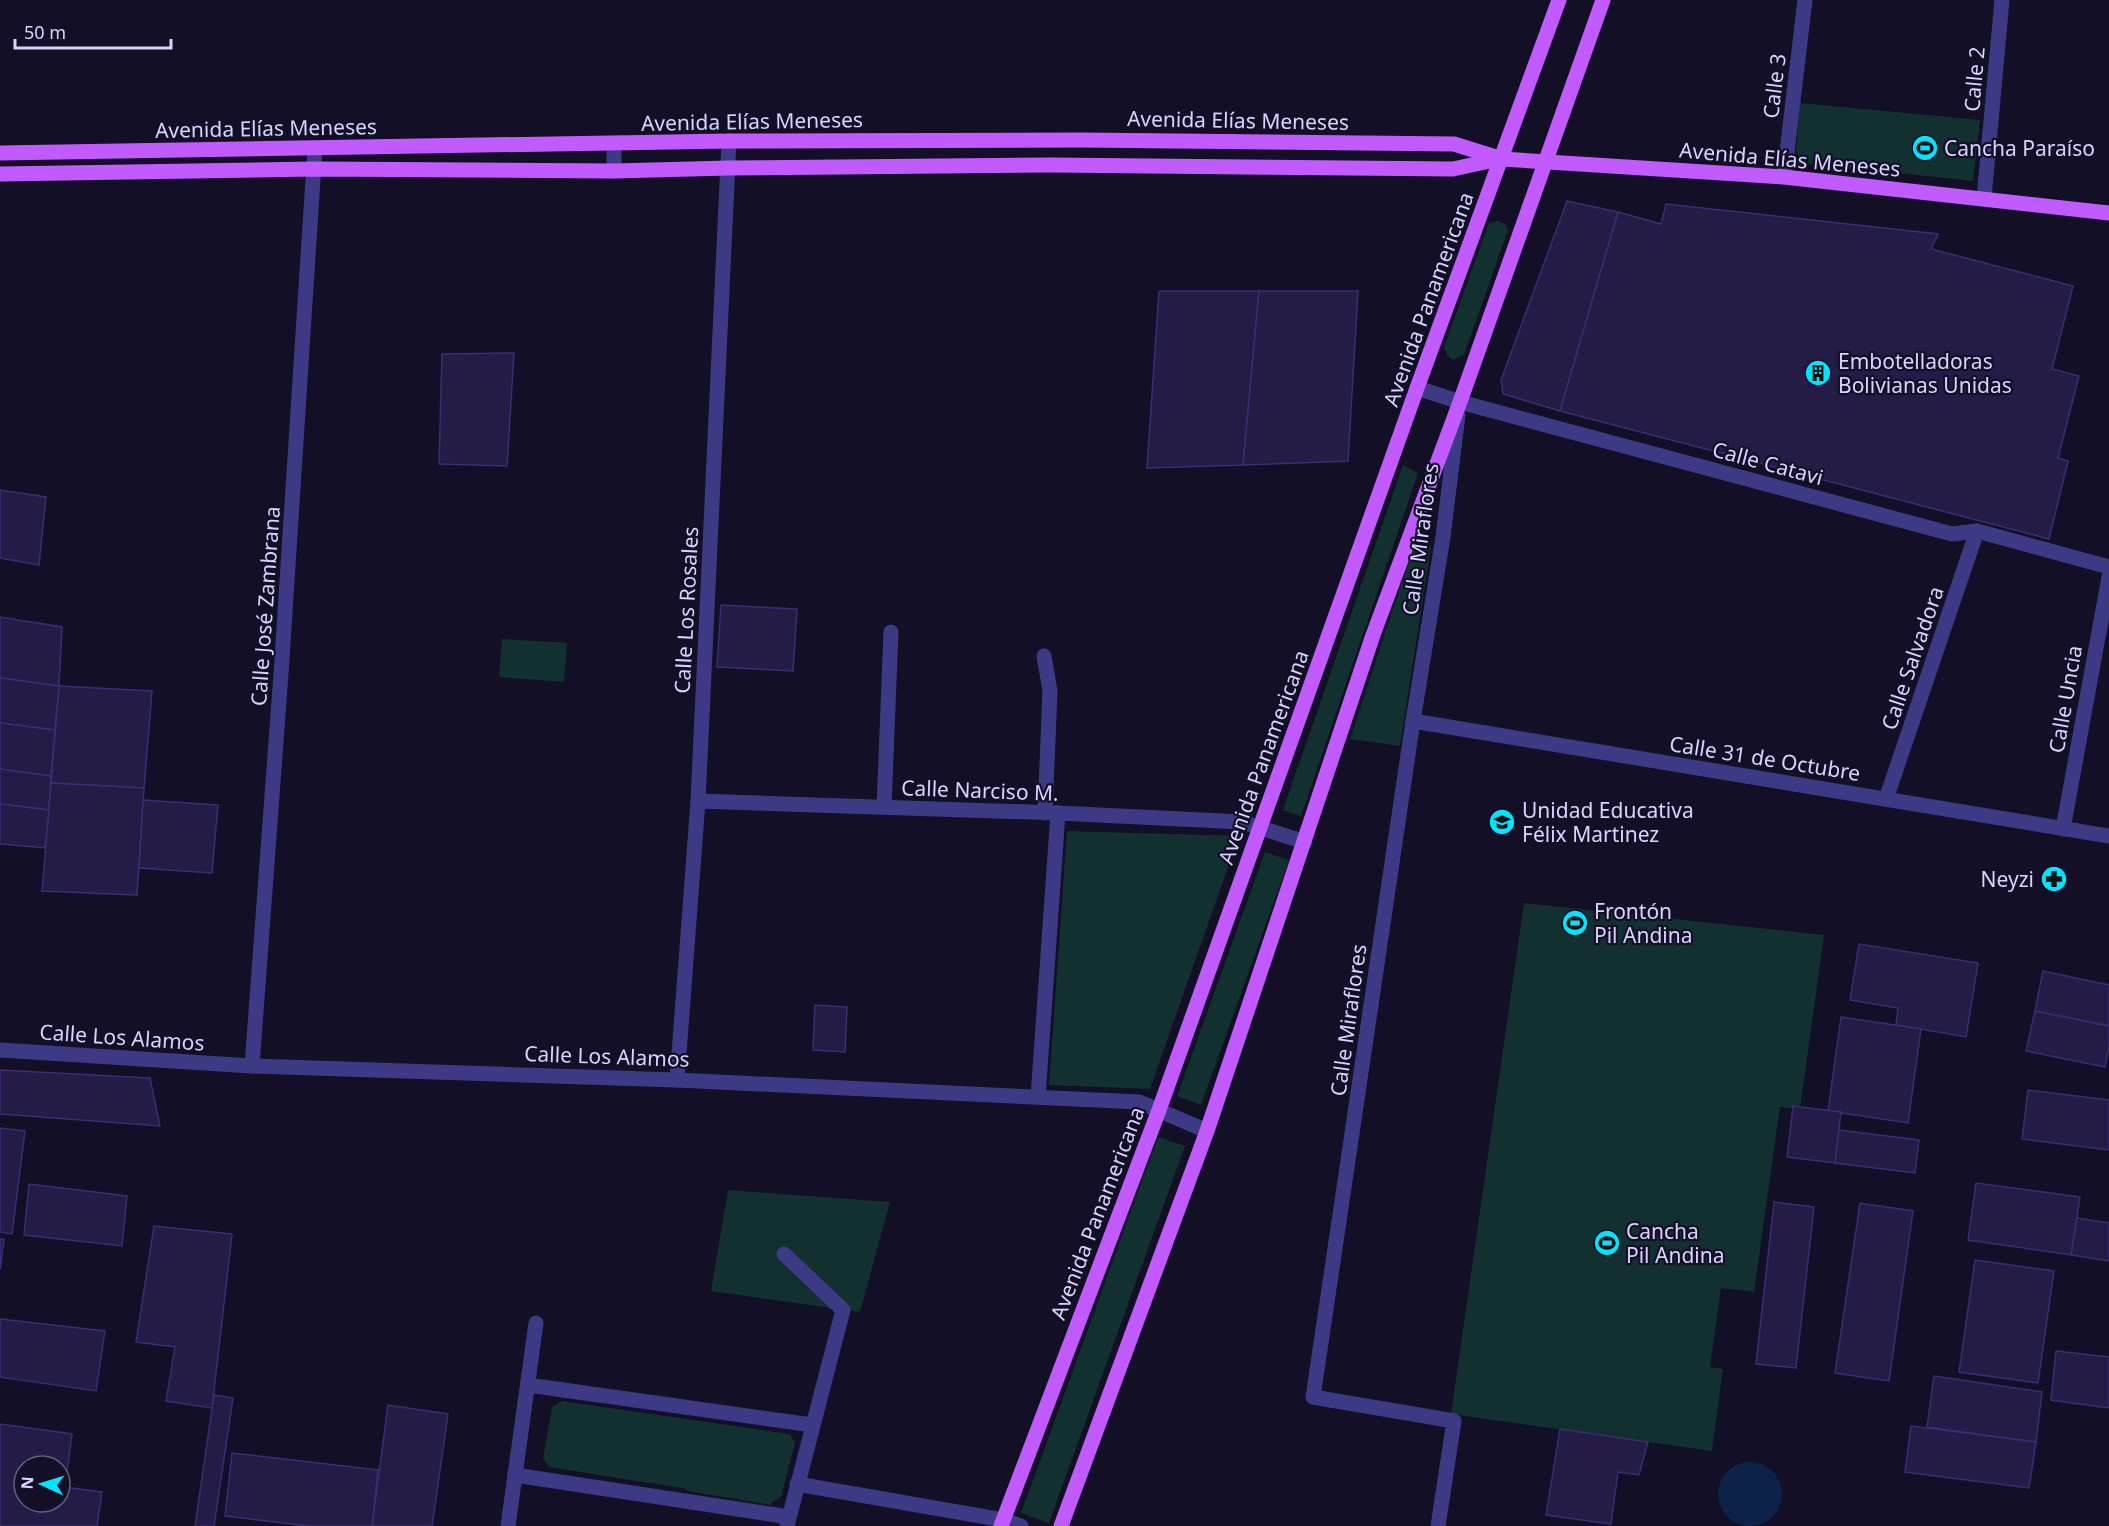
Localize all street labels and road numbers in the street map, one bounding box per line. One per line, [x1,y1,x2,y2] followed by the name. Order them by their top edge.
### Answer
[1957,45,1991,113] street label: Calle 2
[1756,52,1792,120] street label: Calle 3
[1127,104,1349,136] street label: Avenida Elías Meneses
[641,105,863,137] street label: Avenida Elías Meneses
[155,112,377,144] street label: Avenida Elías Meneses
[1678,135,1902,183] street label: Avenida Elías Meneses
[1376,188,1480,410] street label: Avenida Panamericana
[1709,435,1827,491] street label: Calle Catavi
[1395,461,1445,617] street label: Calle Miraflores
[244,505,286,707] street label: Calle José Zambrana
[668,526,704,694] street label: Calle Los Rosales
[1874,583,1950,733] street label: Calle Salvadora
[2042,643,2088,755] street label: Calle Uncia
[1211,646,1315,868] street label: Avenida Panamericana
[1668,729,1862,787] street label: Calle 31 de Octubre
[901,773,1059,807] street label: Calle Narciso M.
[1323,942,1373,1098] street label: Calle Miraflores
[39,1017,205,1057] street label: Calle Los Alamos
[524,1039,690,1073] street label: Calle Los Alamos
[1043,1103,1151,1323] street label: Avenida Panamericana

